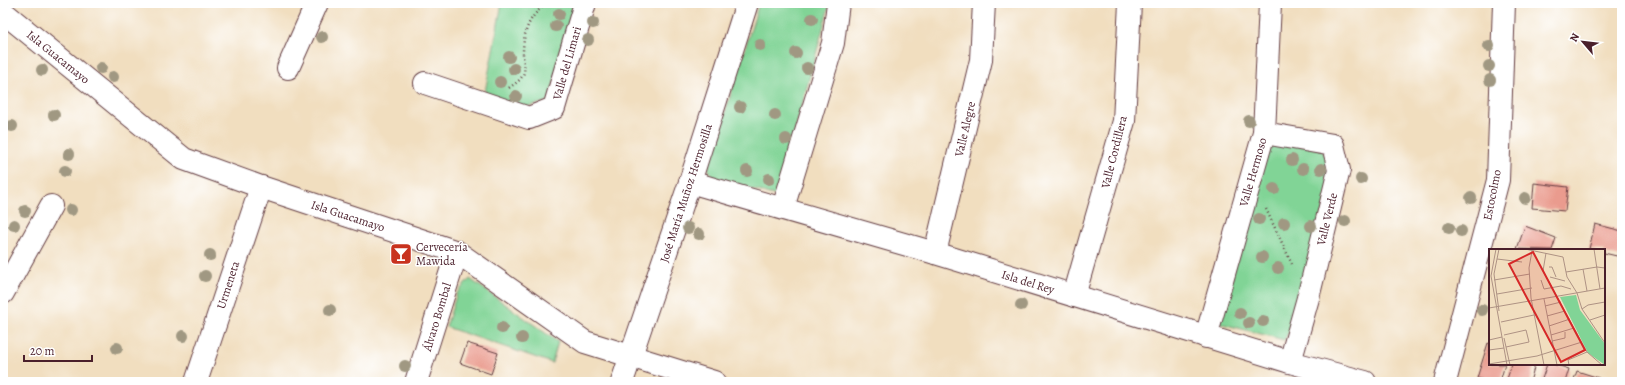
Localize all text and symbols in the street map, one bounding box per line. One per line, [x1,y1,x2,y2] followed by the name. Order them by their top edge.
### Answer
[1563,22,1603,62] north arrow
[549,24,585,103] street label: Valle del Limari
[23,27,93,87] street label: Isla Guacamayo
[1566,30,1583,45] text: N
[951,100,979,159] street label: Valle Alegre
[1097,114,1131,191] street label: Valle Cordillera
[656,121,716,264] street label: José María Muñoz Hermosilla
[1235,136,1270,209] street label: Valle Hermoso
[1479,168,1505,222] street label: Estocolmo
[1313,191,1341,248] street label: Valle Verde
[309,197,387,235] street label: Isla Guacamayo
[416,239,468,269] place label: Cervecería Mawida
[388,241,414,267] bar icon: Cervecería Mawida
[1489,249,1605,365] inset map
[213,259,243,311] street label: Urmeneta
[1000,266,1057,298] street label: Isla del Rey
[419,281,455,354] street label: Álvaro Bombal
[24,337,92,363] scale bar
[30,343,54,359] text: 20 m

